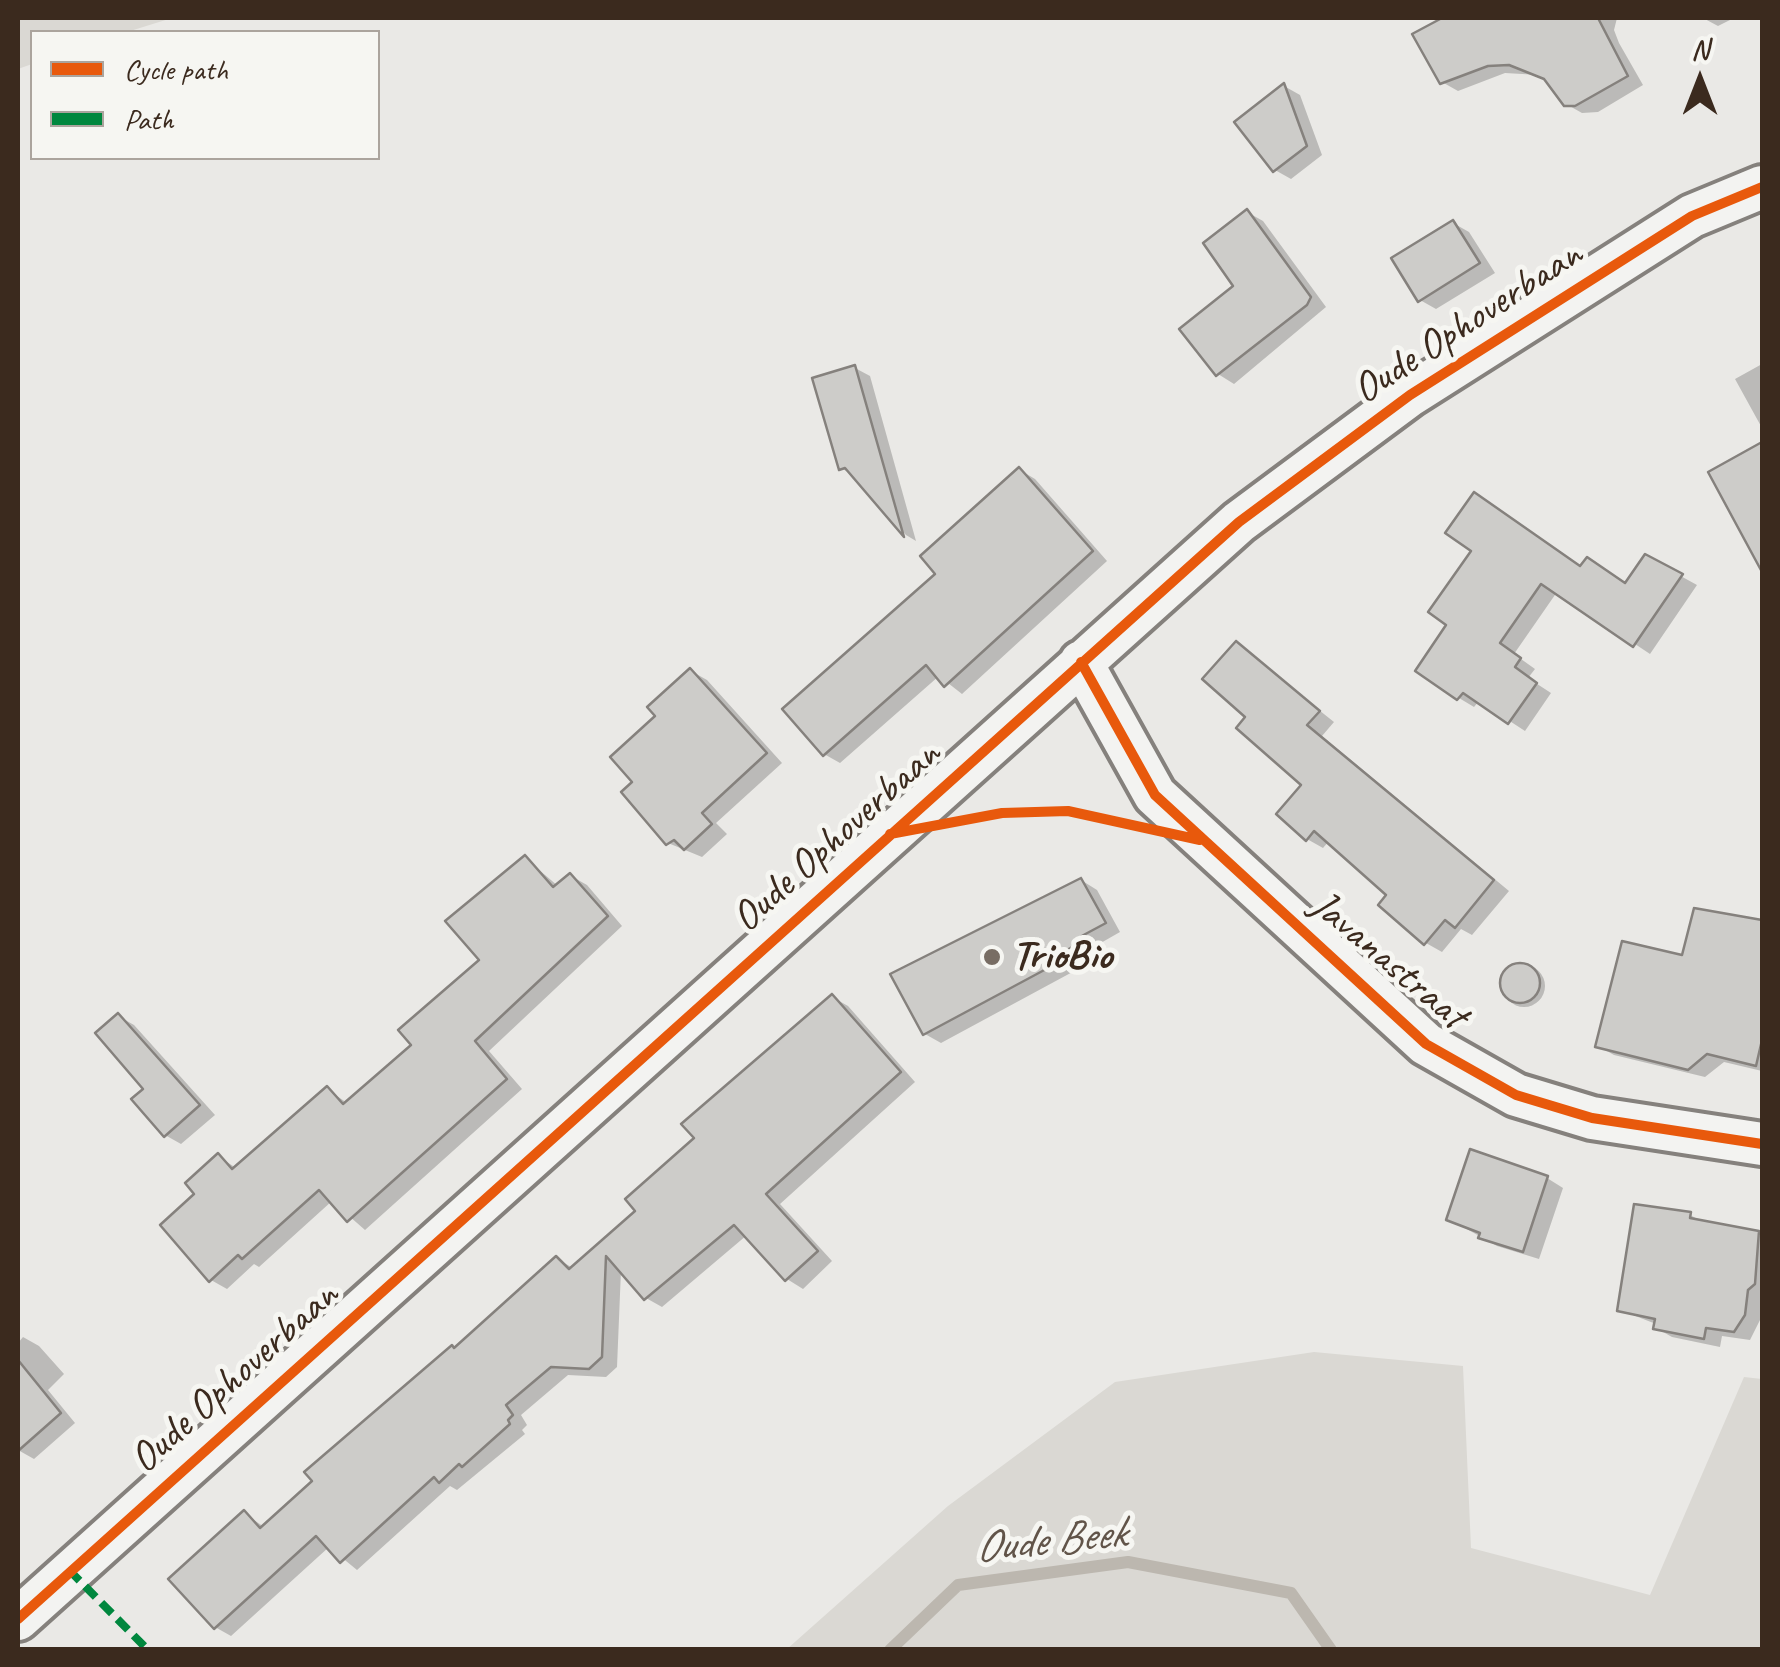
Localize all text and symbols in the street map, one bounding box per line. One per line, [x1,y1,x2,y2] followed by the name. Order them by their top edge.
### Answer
[30,30,380,160] legend
[1650,30,1750,130] north arrow
[1691,32,1709,67] text: N
[124,50,228,88] text: Cycle path
[124,100,173,138] text: Path
[1344,230,1592,416] street label: Oude Ophoverbaan
[722,730,952,944] street label: Oude Ophoverbaan
[1299,881,1477,1041] street label: Javanastraat
[1012,932,1112,982] place label: TrioBio
[981,946,1003,968] marker: TrioBio
[120,1271,350,1485] street label: Oude Ophoverbaan
[972,1507,1128,1577] water label: Oude Beek

